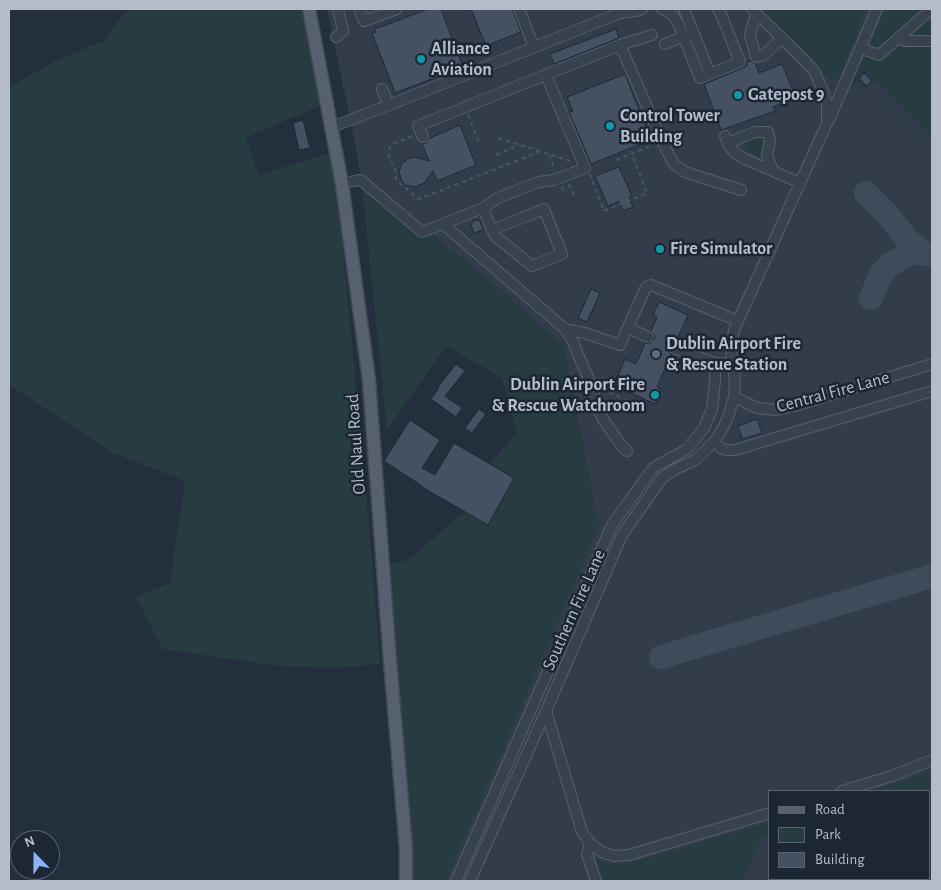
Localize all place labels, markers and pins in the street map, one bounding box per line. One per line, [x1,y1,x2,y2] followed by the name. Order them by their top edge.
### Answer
[431,38,492,80] place label: Alliance Aviation
[415,53,427,65] marker: Alliance Aviation
[748,84,824,106] place label: Gatepost 9
[732,89,744,101] marker: Gatepost 9
[620,105,720,148] place label: Control Tower Building
[604,120,616,132] marker: Control Tower Building
[670,238,772,260] place label: Fire Simulator
[654,243,666,255] marker: Fire Simulator
[666,333,801,376] place label: Dublin Airport Fire & Rescue Station
[650,348,662,360] marker: Dublin Airport Fire & Rescue Station
[492,374,645,416] place label: Dublin Airport Fire & Rescue Watchroom
[649,389,661,401] marker: Dublin Airport Fire & Rescue Watchroom

